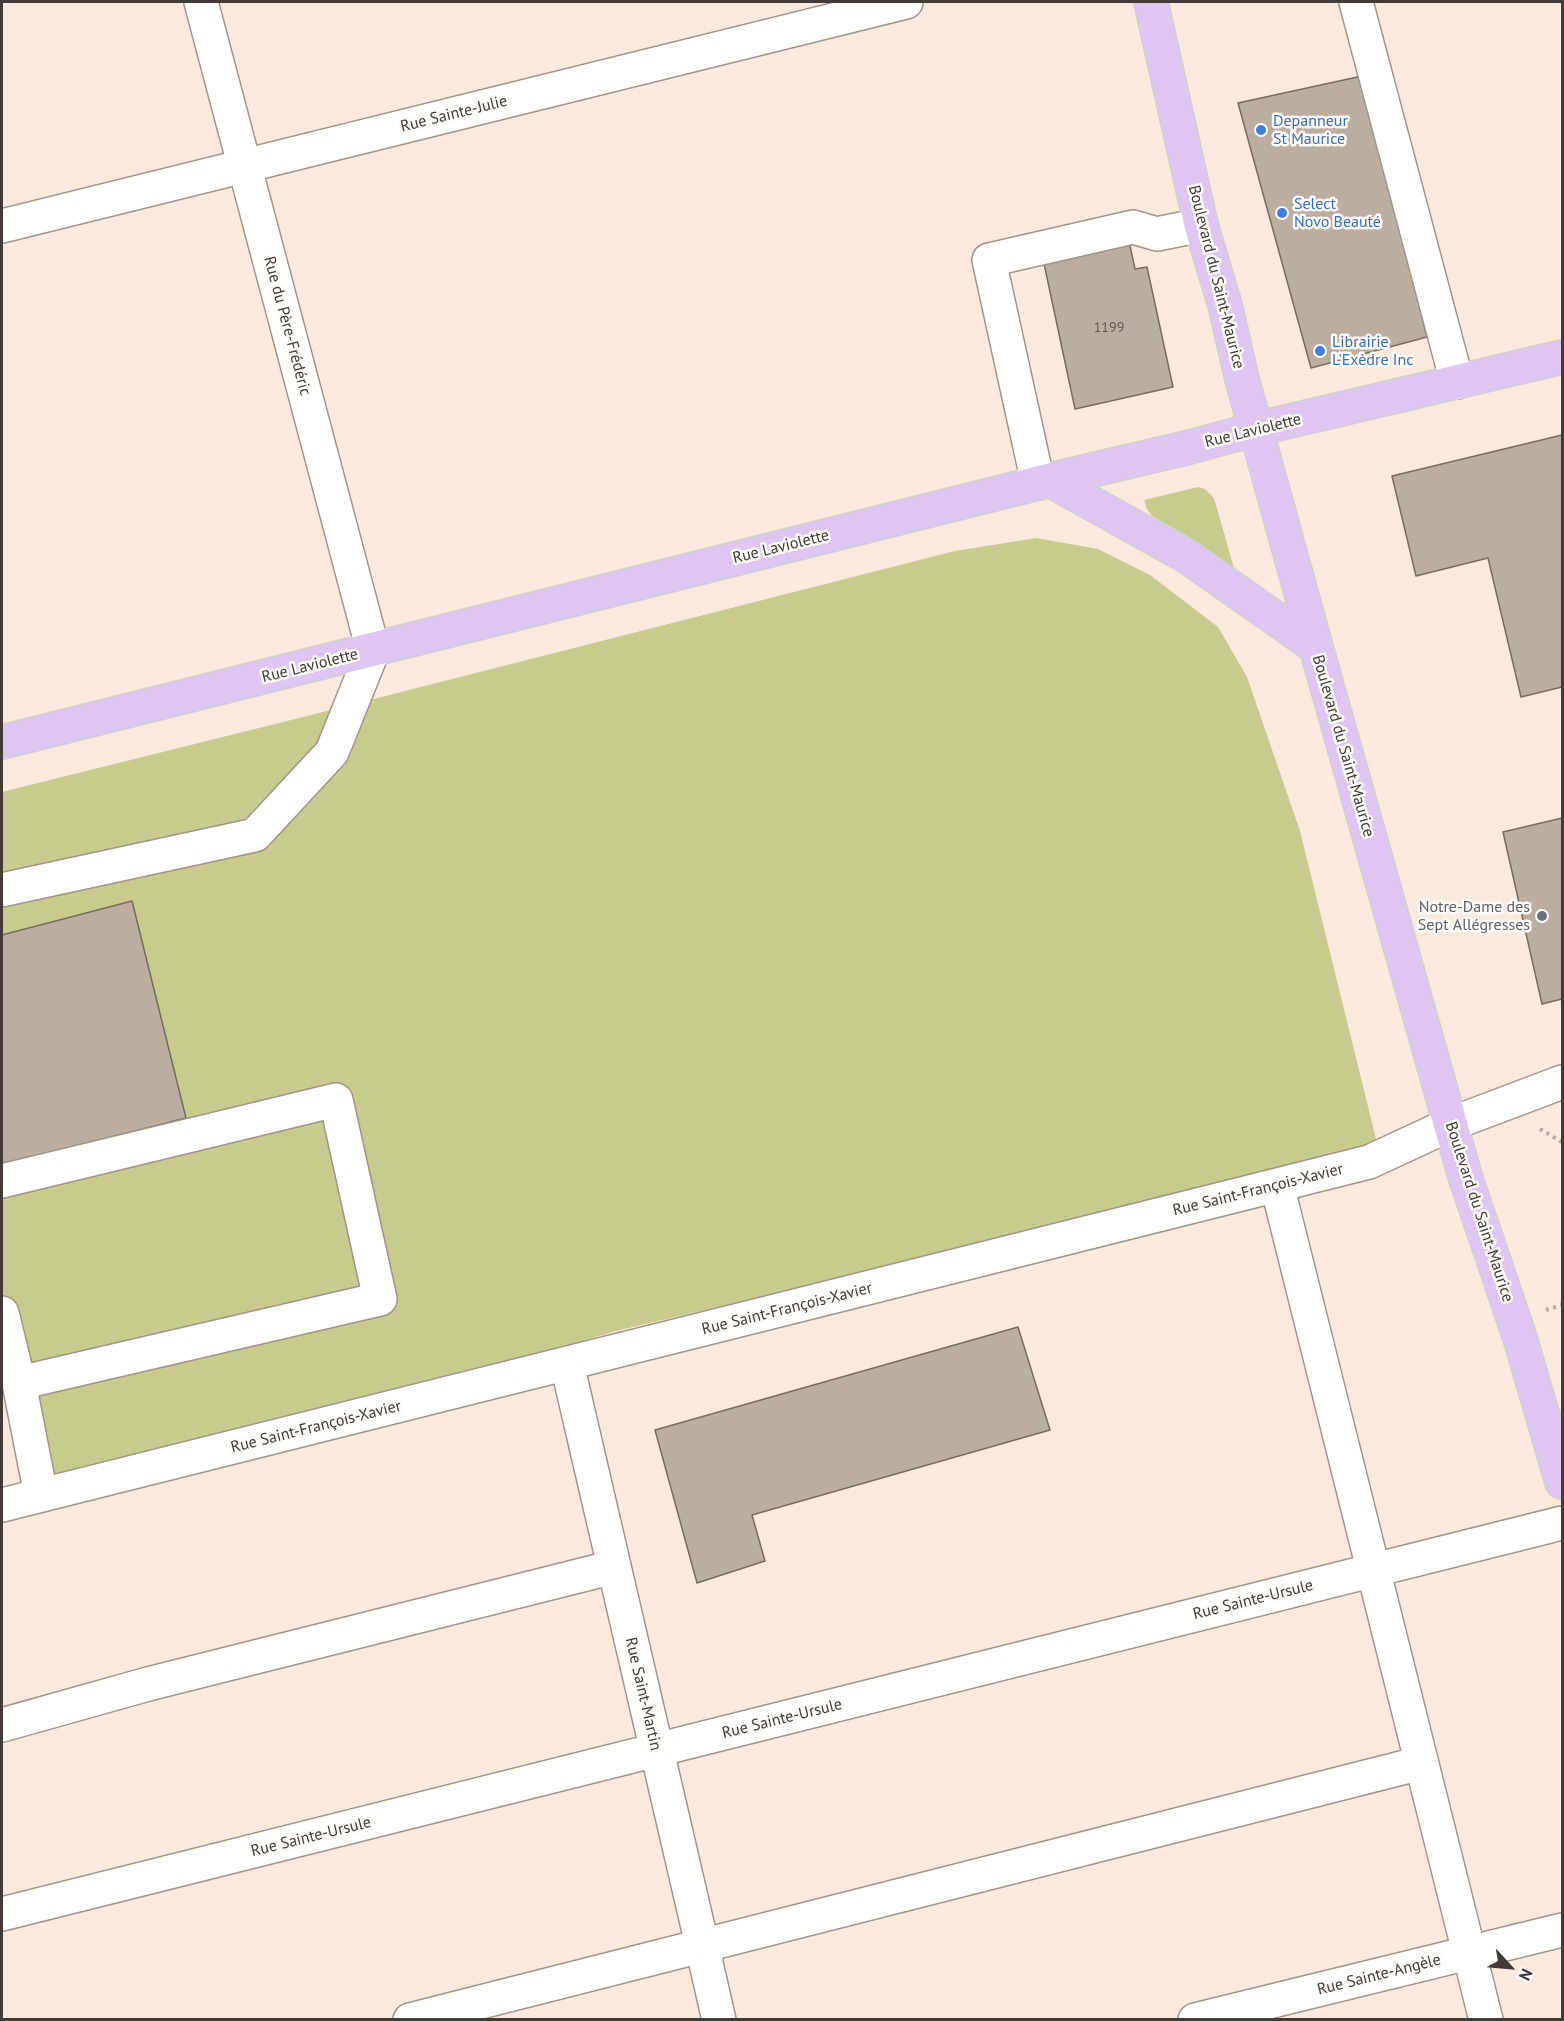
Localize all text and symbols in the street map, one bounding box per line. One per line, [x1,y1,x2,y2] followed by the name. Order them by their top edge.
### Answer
[399,91,509,137] street label: Rue Sainte-Julie
[1273,111,1348,149] place label: Depanneur St Maurice
[1254,123,1268,137] marker: Depanneur St Maurice
[1184,183,1248,371] street label: Boulevard du Saint-Maurice
[1294,194,1381,232] place label: Select Novo Beauté
[1275,206,1289,220] marker: Select Novo Beauté
[259,254,315,398] street label: Rue du Père-Frédéric
[1094,320,1124,336] house number: 1199
[1332,332,1413,370] place label: Librairie L'Exèdre Inc
[1313,344,1327,358] marker: Librairie L'Exèdre Inc
[1203,410,1303,452] street label: Rue Laviolette
[731,526,831,568] street label: Rue Laviolette
[260,645,360,687] street label: Rue Laviolette
[1308,653,1378,839] street label: Boulevard du Saint-Maurice
[1418,897,1530,935] place label: Notre-Dame des Sept Allégresses
[1535,909,1549,923] marker: Notre-Dame des Sept Allégresses
[1441,1119,1517,1305] street label: Boulevard du Saint-Maurice
[1171,1160,1345,1220] street label: Rue Saint-François-Xavier
[700,1279,874,1339] street label: Rue Saint-François-Xavier
[229,1397,403,1457] street label: Rue Saint-François-Xavier
[1191,1576,1315,1624] street label: Rue Sainte-Ursule
[621,1636,665,1752] street label: Rue Saint-Martin
[720,1695,844,1743] street label: Rue Sainte-Ursule
[249,1813,373,1861] street label: Rue Sainte-Ursule
[1480,1937,1540,1997] north arrow
[1315,1950,1443,2000] street label: Rue Sainte-Angèle
[1515,1966,1537,1984] text: N

